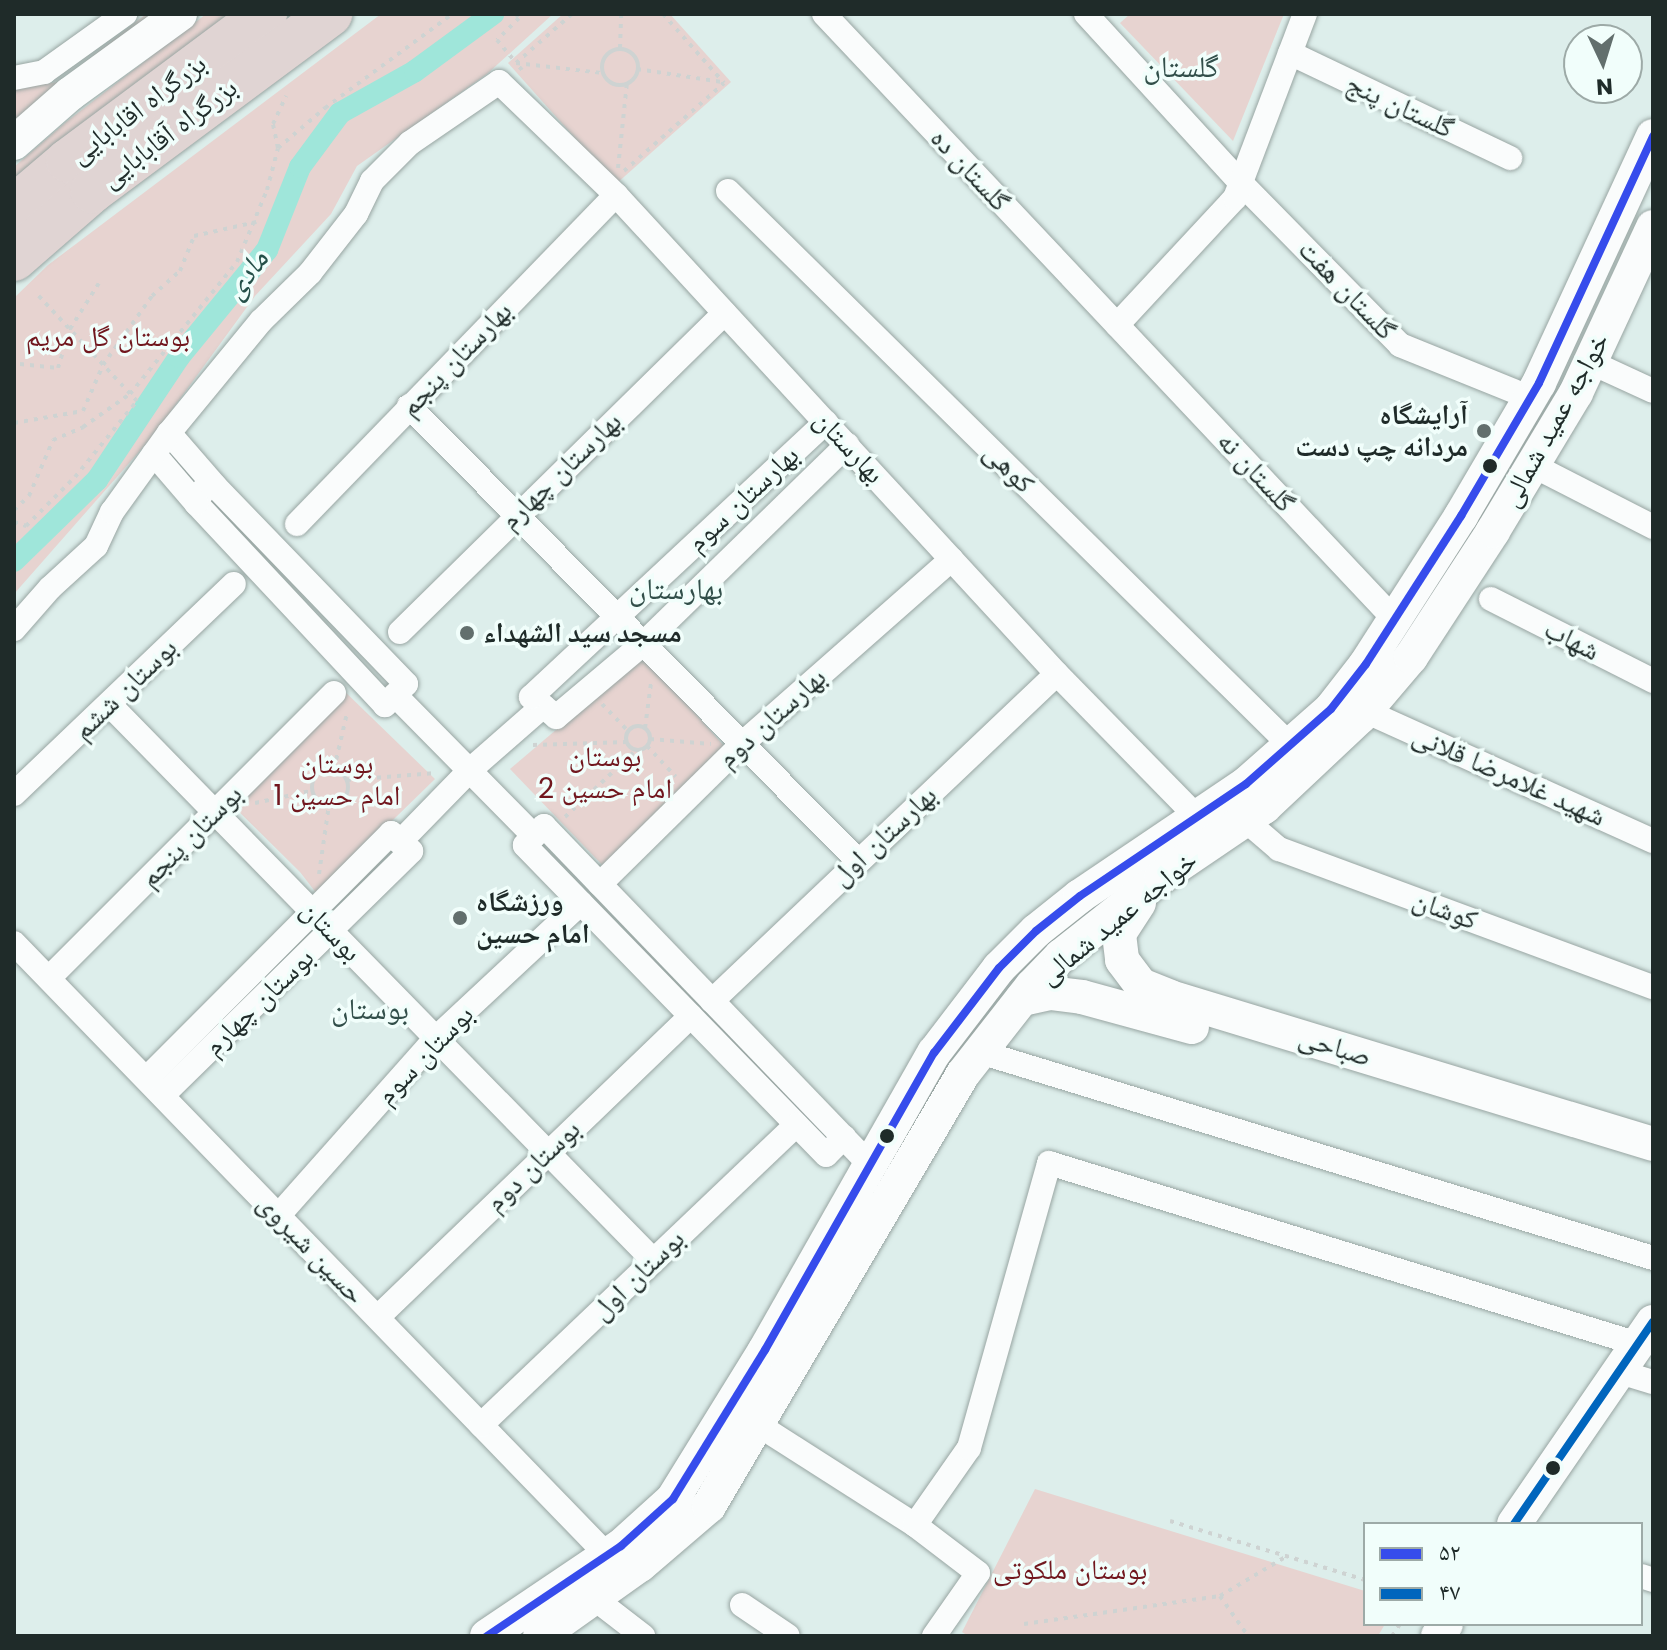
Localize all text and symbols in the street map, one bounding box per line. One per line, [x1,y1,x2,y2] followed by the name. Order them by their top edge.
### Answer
[1563,24,1643,104] north arrow
[63,47,213,171] street label: بزرگراه اقابابایی
[1143,49,1219,85] district label: گلستان
[1341,67,1459,145] street label: گلستان پنج
[1595,70,1614,102] text: N
[94,71,244,195] street label: بزرگراه آقابابایی
[923,122,1017,218] street label: گلستان ده
[1291,233,1403,347] street label: گلستان هفت
[216,242,276,306] water label: مادی
[393,294,519,424] street label: بهارستان پنجم
[26,320,190,354] park label: بوستان گل مریم
[1493,327,1617,513] street label: خواجه عمید شمالی
[1295,398,1468,464] place label: آرایشگاه مردانه چپ دست
[807,403,891,491] street label: بهارستان
[493,405,629,537] street label: بهارستان چهارم
[1475,422,1493,440] marker: آرایشگاه مردانه چپ دست
[1210,425,1302,519] street label: گلستان نه
[977,436,1041,500] street label: کوهی
[680,439,806,559] street label: بهارستان سوم
[1482,458,1498,474] unlabelled marker
[629,571,723,607] district label: بهارستان
[1539,612,1605,668] street label: شهاب
[483,616,682,650] place label: مسجد سید الشهداء
[458,624,476,642] marker: مسجد سید الشهداء
[66,631,184,747] street label: بوستان ششم
[711,661,833,775] street label: بهارستان دوم
[1407,718,1611,834] street label: شهید غلامرضا قلانی
[538,740,672,806] park label: بوستان امام حسین 2
[274,747,400,813] park label: بوستان امام حسین 1
[133,778,249,894] street label: بوستان پنجم
[824,779,944,893] street label: بهارستان اول
[1032,844,1204,992] street label: خواجه عمید شمالی
[1408,883,1482,937] street label: کوشان
[476,885,590,951] place label: ورزشگاه امام حسین
[294,893,368,969] street label: بوستان
[451,909,469,927] marker: ورزشگاه امام حسین
[197,941,321,1063] street label: بوستان چهارم
[331,991,409,1027] district label: بوستان
[369,998,481,1112] street label: بوستان سوم
[1295,1020,1375,1074] street label: صباحی
[479,1113,587,1219] street label: بوستان دوم
[879,1128,895,1144] unlabelled marker
[250,1187,372,1311] street label: حسین شیروی
[584,1222,692,1328] street label: بوستان اول
[1545,1460,1561,1476] unlabelled marker
[1363,1522,1643,1626] legend
[1439,1535,1461,1568] text: ۵۲
[993,1553,1147,1587] park label: بوستان ملکوتی
[1439,1575,1461,1608] text: ۴۷

